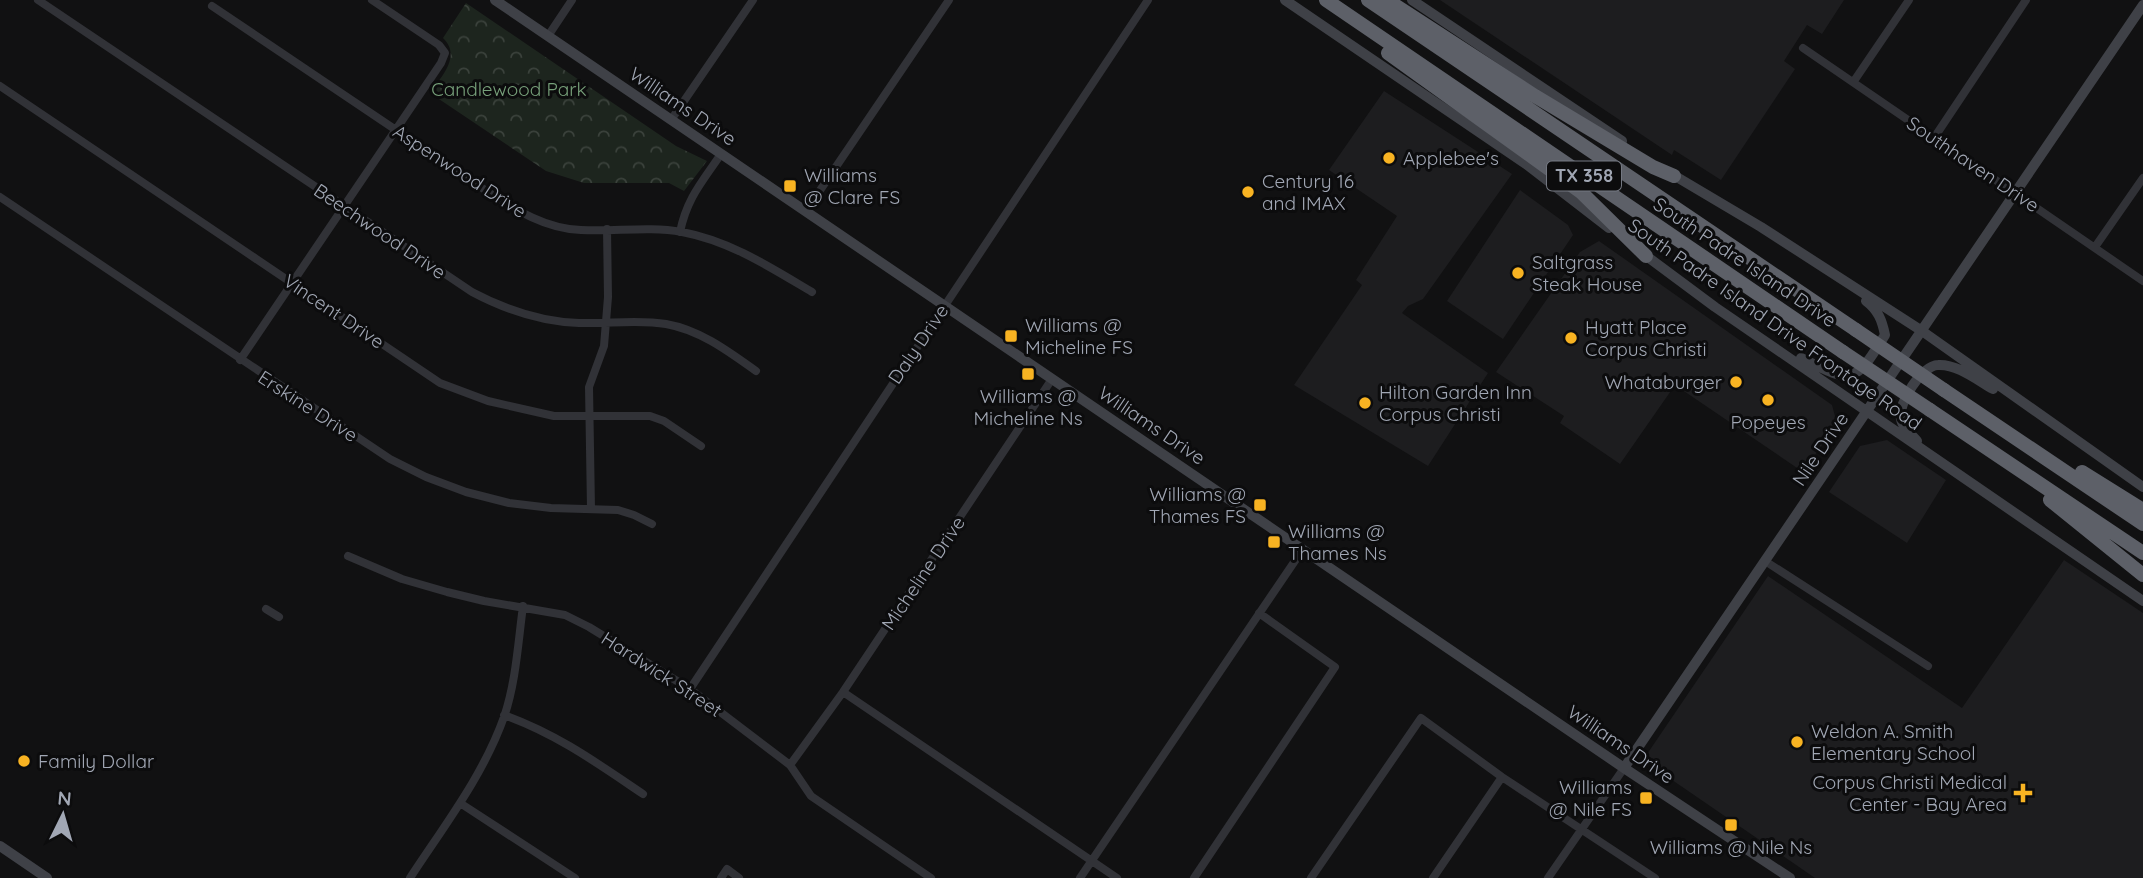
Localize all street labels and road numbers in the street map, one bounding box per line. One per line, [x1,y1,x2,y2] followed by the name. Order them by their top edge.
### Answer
[625,61,741,151] street label: Williams Drive
[1902,111,2044,217] street label: Southhaven Drive
[389,119,531,223] street label: Aspenwood Drive
[1547,162,1621,190] road number: TX 358
[309,178,451,284] street label: Beechwood Drive
[1649,192,1841,332] street label: South Padre Island Drive
[1624,213,1926,435] street label: South Padre Island Drive Frontage Road
[279,268,389,354] street label: Vincent Drive
[883,300,953,388] street label: Daly Drive
[254,365,362,447] street label: Erskine Drive
[1094,380,1210,470] street label: Williams Drive
[1787,408,1853,490] street label: Nile Drive
[876,511,970,635] street label: Micheline Drive
[597,626,727,722] street label: Hardwick Street
[1563,699,1679,789] street label: Williams Drive

